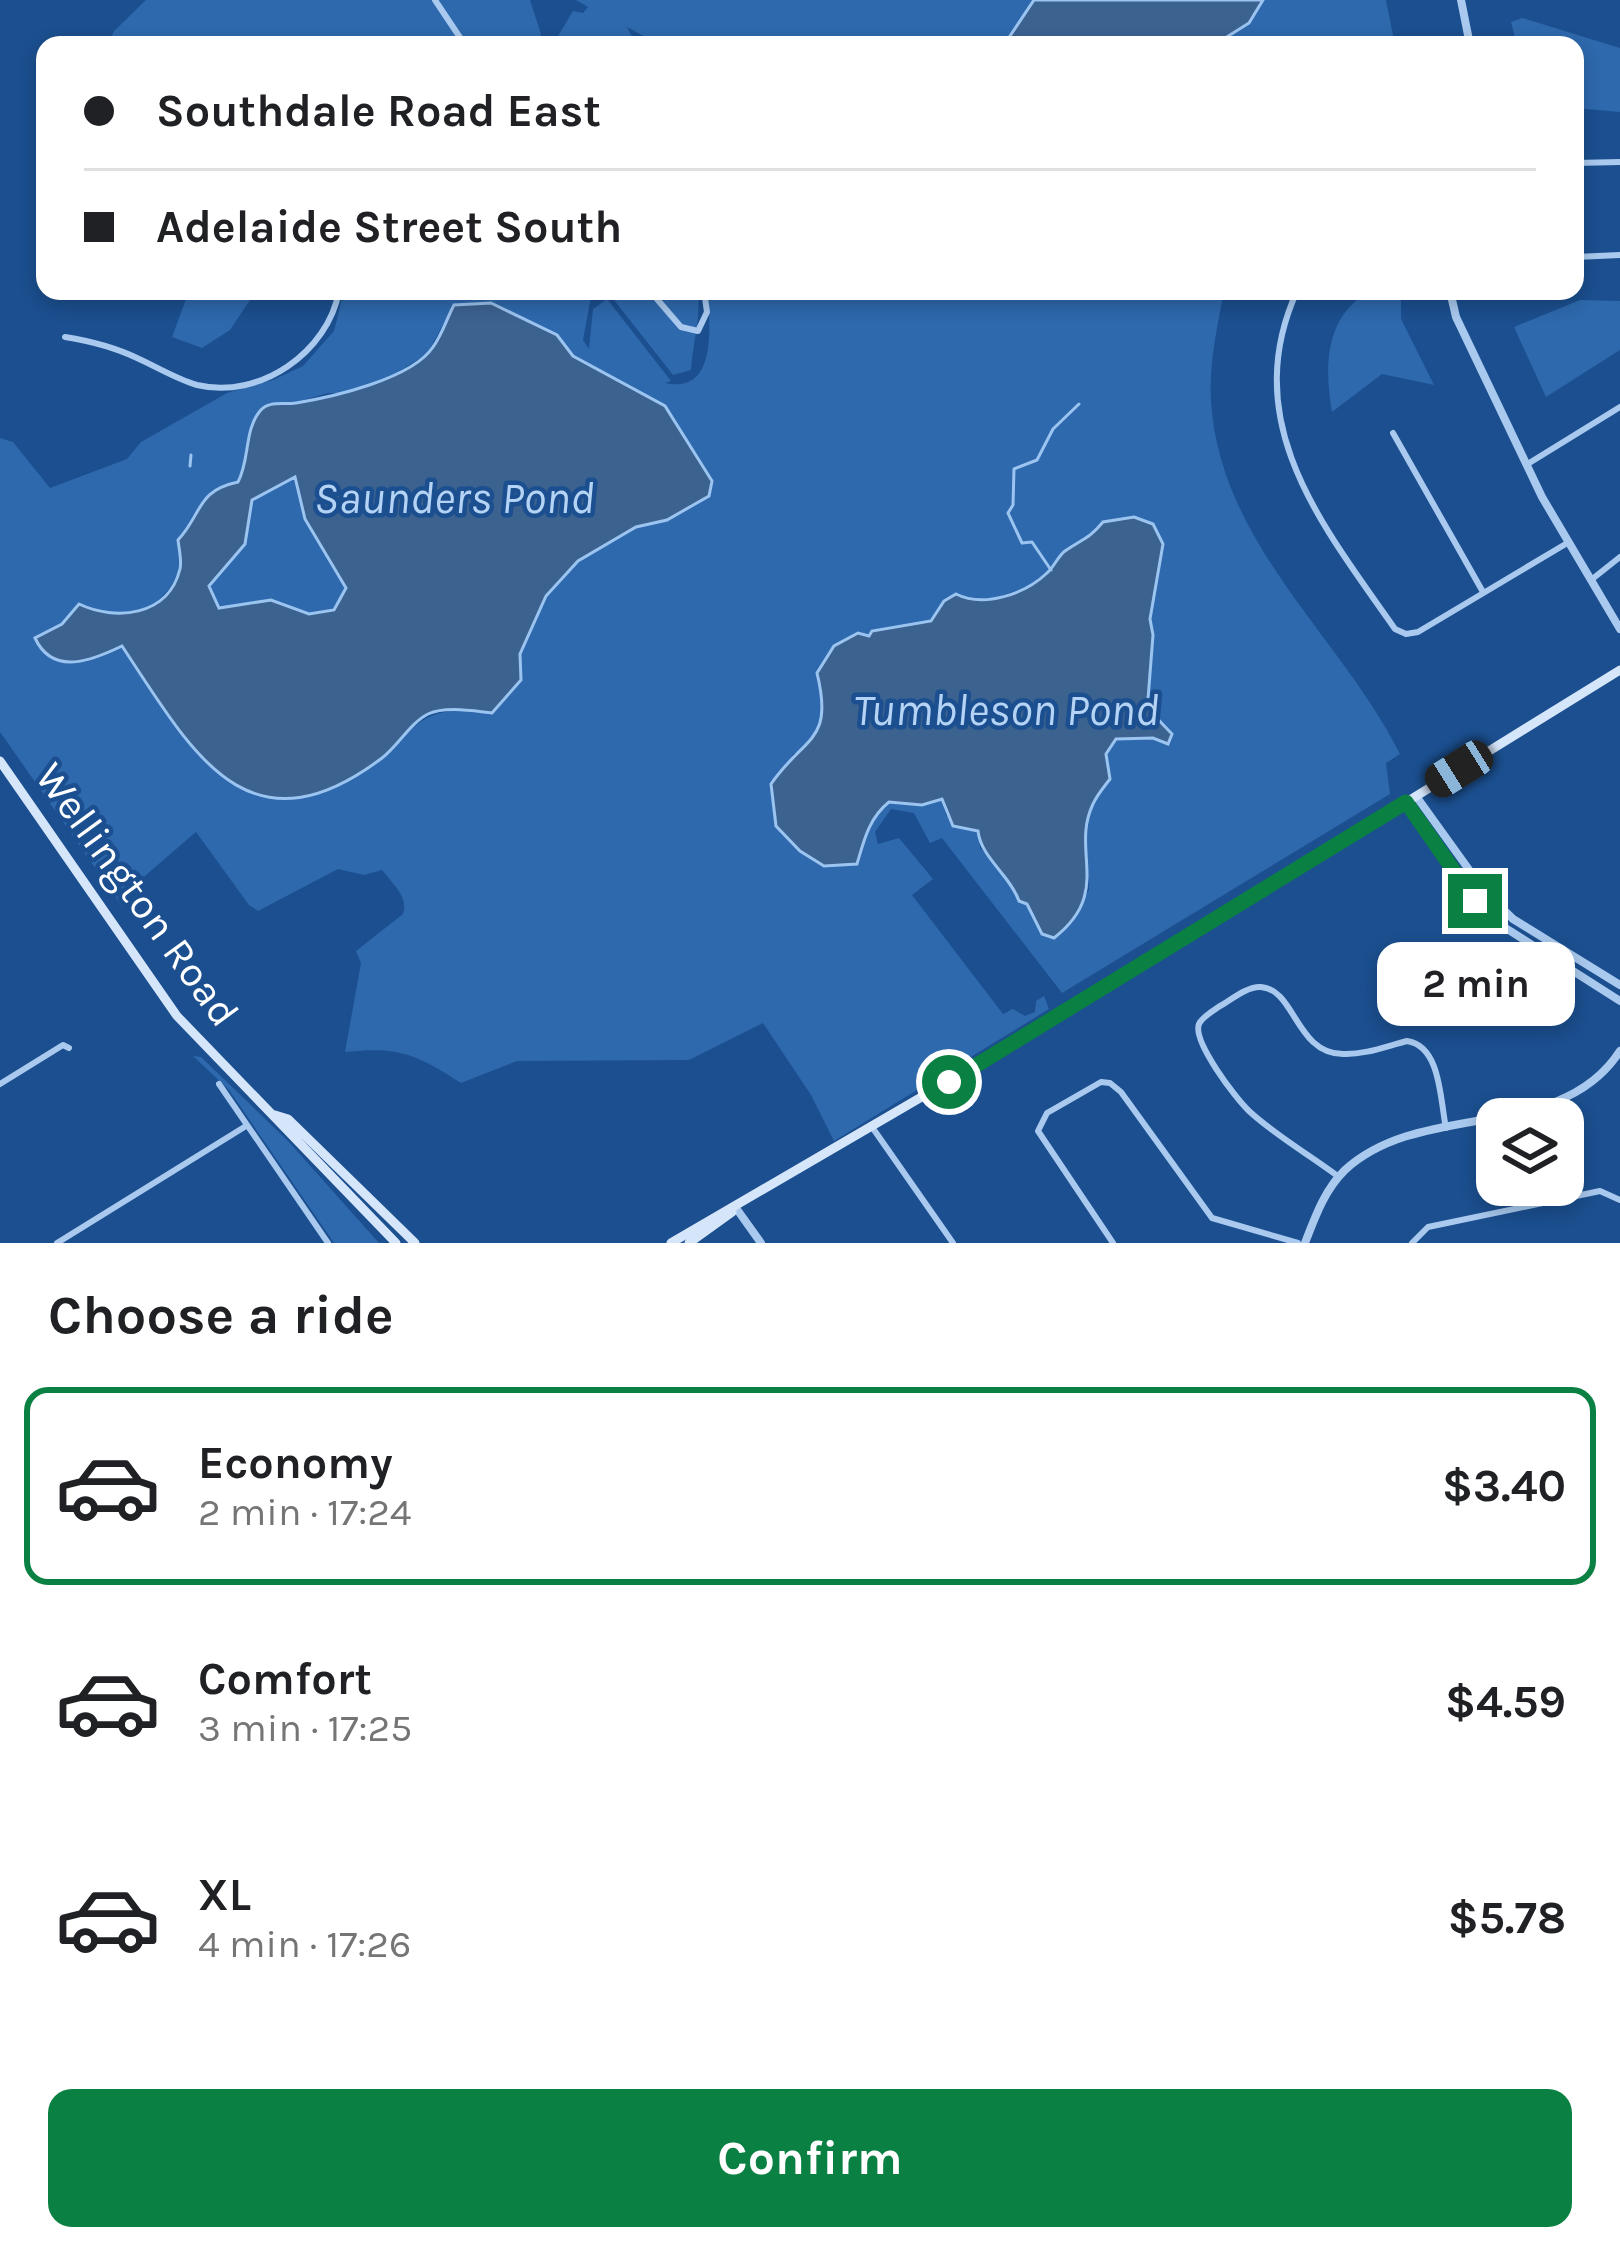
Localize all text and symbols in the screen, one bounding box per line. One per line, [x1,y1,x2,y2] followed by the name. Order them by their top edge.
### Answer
[156,85,601,137] text: Southdale Road East
[156,201,622,253] text: Adelaide Street South
[314,472,594,524] water label: Saunders Pond
[853,684,1159,736] water label: Tumbleson Pond
[1419,735,1499,803] car
[25,753,250,1036] street label: Wellington Road
[1448,874,1502,928] route end
[1376,943,1574,1027] callout: 2 min
[1422,961,1530,1007] text: 2 min
[922,1055,976,1109] route start
[1476,1098,1584,1206] map controls
[1476,1098,1584,1206] button: layers
[48,1283,394,1347] text: Choose a ride
[54,1432,162,1540] icon: car
[198,1437,393,1489] text: Economy
[1442,1460,1566,1512] text: $3.40
[198,1489,412,1535] text: 2 min · 17:24
[54,1648,162,1756] icon: car
[198,1653,372,1705] text: Comfort
[1445,1676,1566,1728] text: $4.59
[198,1705,412,1751] text: 3 min · 17:25
[54,1864,162,1972] icon: car
[198,1869,251,1921] text: XL
[1448,1892,1566,1944] text: $5.78
[198,1921,411,1967] text: 4 min · 17:26
[48,2089,1572,2227] button: Confirm

